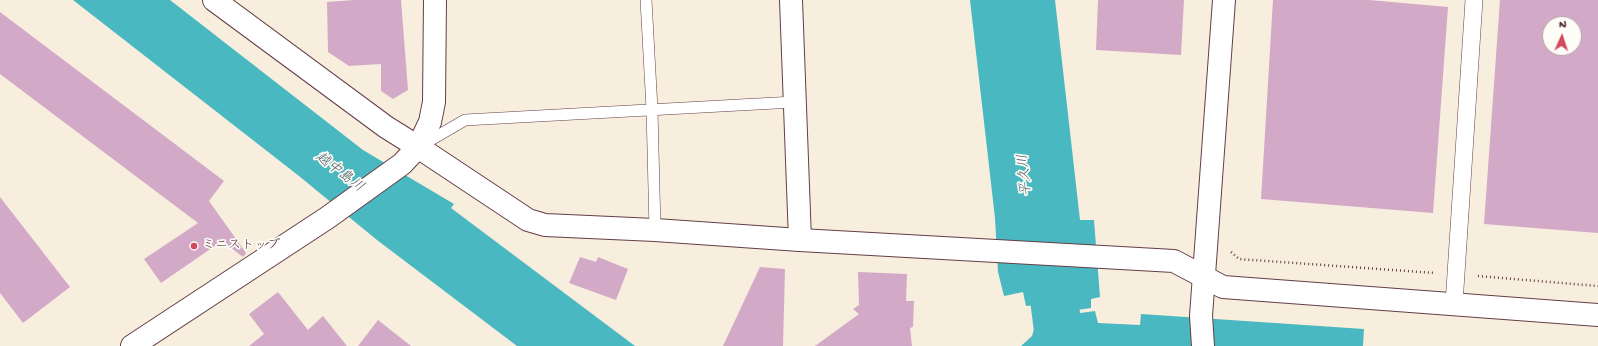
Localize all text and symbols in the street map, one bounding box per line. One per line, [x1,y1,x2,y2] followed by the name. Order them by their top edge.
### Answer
[1542,16,1582,56] north arrow
[1559,19,1566,31] text: N
[312,149,366,197] water label: 越中島川
[1015,153,1037,197] water label: 平久川
[202,238,280,254] place label: ミニストップ
[189,241,199,251] marker: ミニストップ

